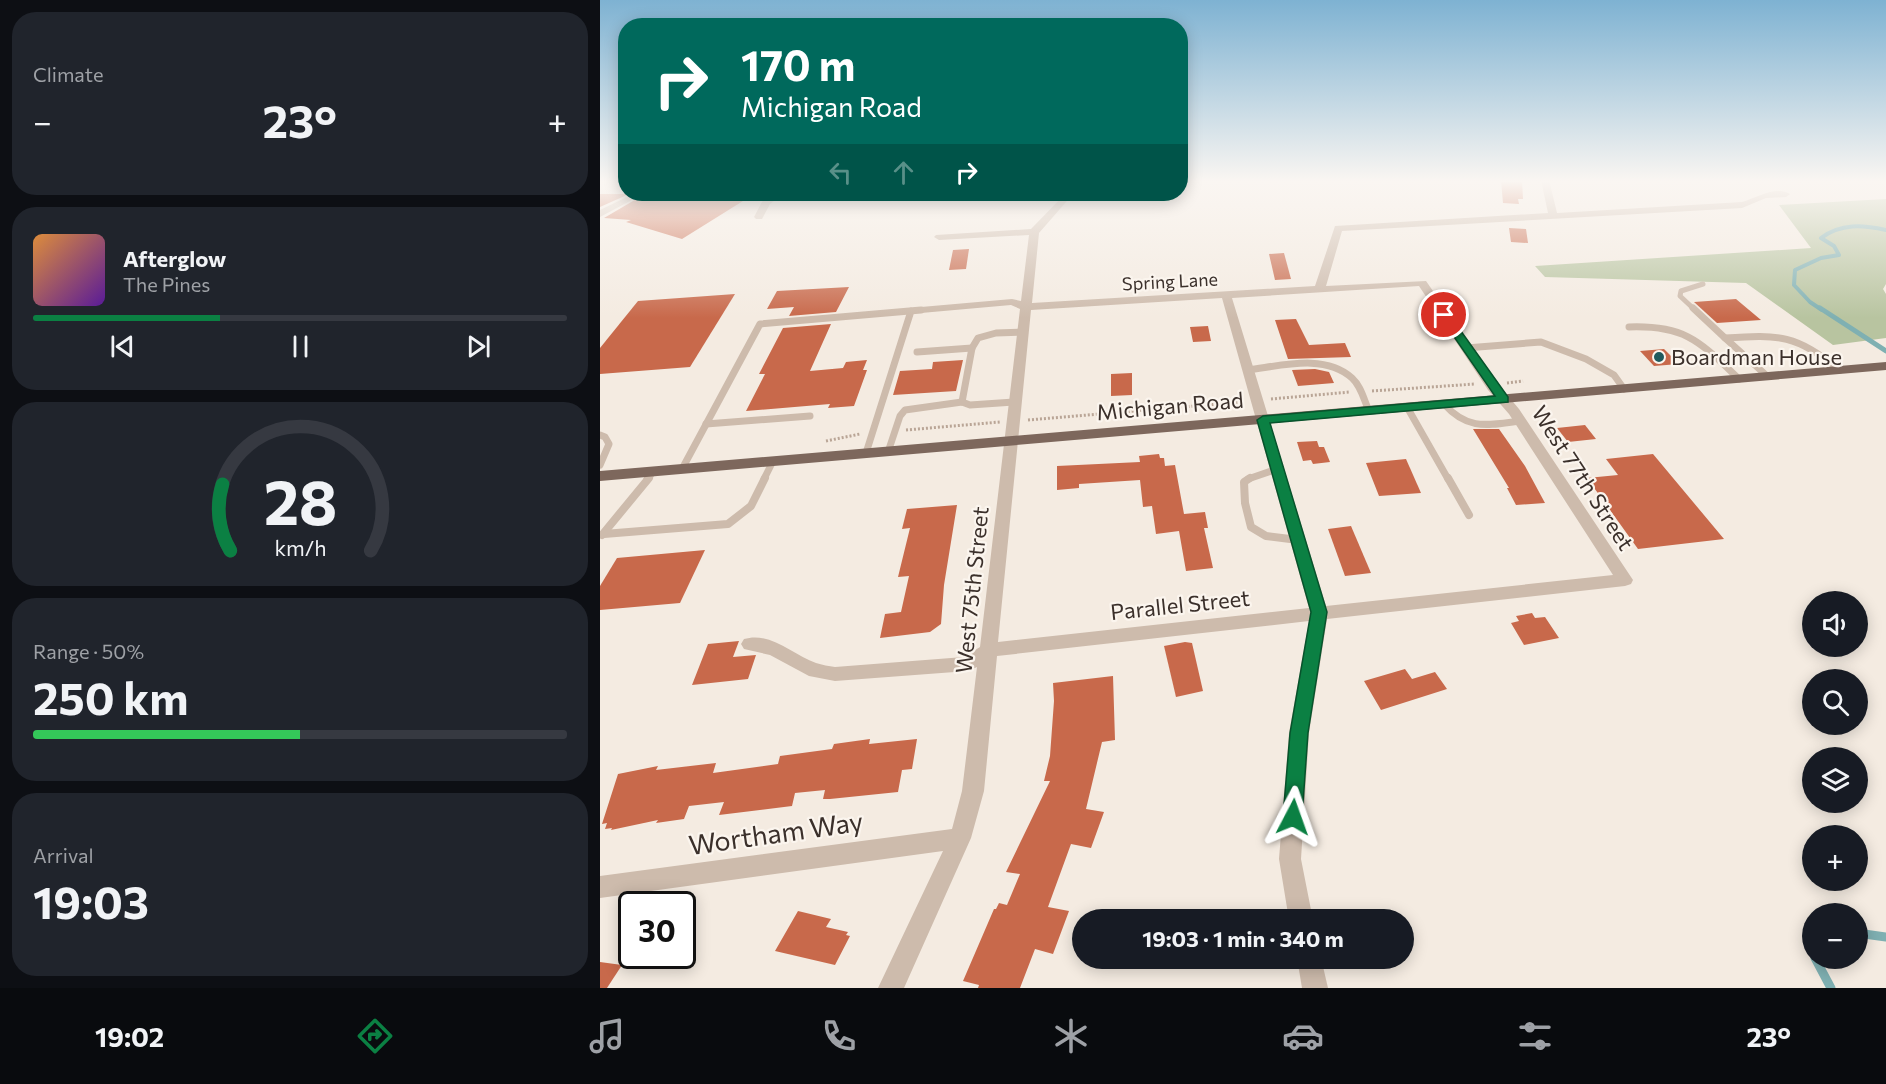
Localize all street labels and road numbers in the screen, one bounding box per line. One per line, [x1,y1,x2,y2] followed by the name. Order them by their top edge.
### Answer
[1121,268,1218,295] street label: Spring Lane
[1095,386,1245,425] street label: Michigan Road
[1527,400,1640,555] street label: West 77th Street
[949,505,994,675] street label: West 75th Street
[1109,584,1251,625] street label: Parallel Street
[686,804,865,861] street label: Wortham Way

